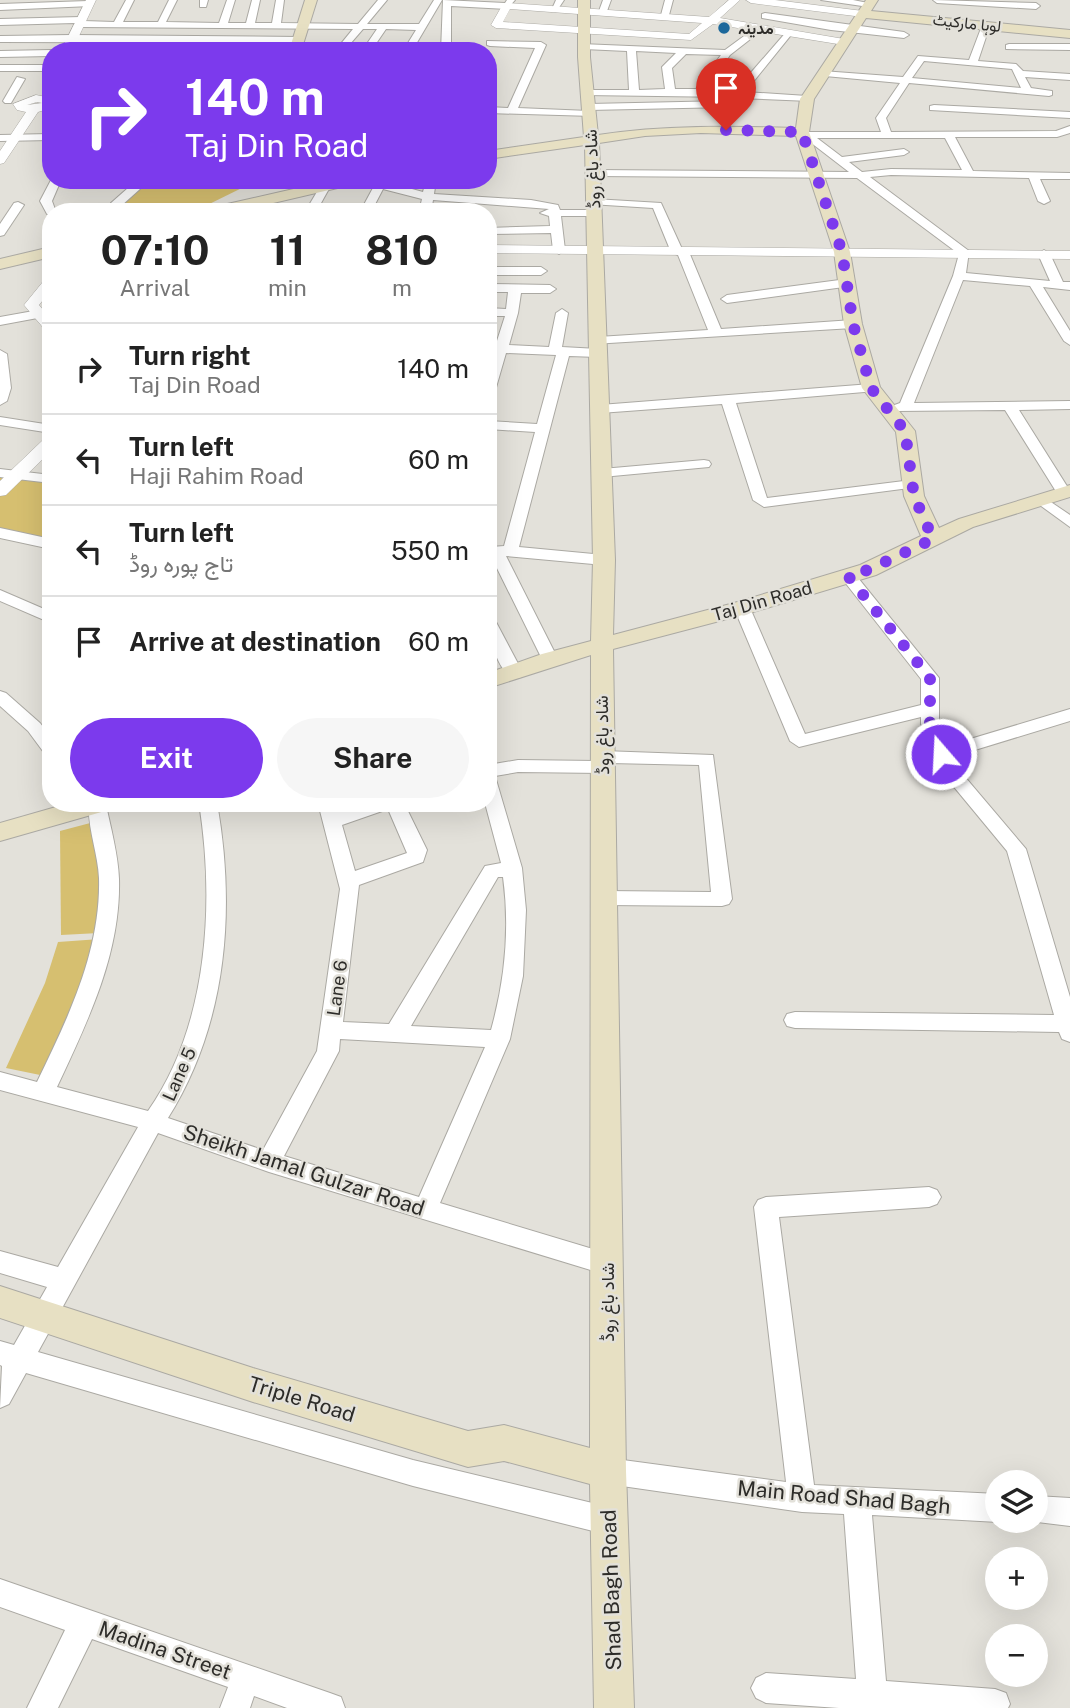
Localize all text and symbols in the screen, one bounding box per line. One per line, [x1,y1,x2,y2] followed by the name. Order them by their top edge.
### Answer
[932,10,1002,37] street label: لوہا مارکیٹ
[738,19,774,38] place label: مدینہ
[716,20,732,36] marker: مدینہ
[696,58,756,130] pin
[185,68,325,126] text: 140 m
[707,69,745,107] icon: arrive
[70,70,161,161] icon: right
[185,127,368,164] text: Taj Din Road
[579,129,607,209] street label: شاد باغ روڈ
[100,225,209,274] text: 07:10
[269,225,305,274] text: 11
[365,225,439,274] text: 810
[119,274,190,301] text: Arrival
[268,274,307,301] text: min
[392,274,412,301] text: m
[129,340,251,371] text: Turn right
[70,350,108,388] icon: right
[397,353,469,384] text: 140 m
[129,371,261,398] text: Taj Din Road
[129,431,234,462] text: Turn left
[70,441,108,479] icon: left
[408,444,469,475] text: 60 m
[129,462,304,489] text: Haji Rahim Road
[129,517,234,548] text: Turn left
[70,532,108,570] icon: left
[391,535,469,566] text: 550 m
[129,550,233,577] text: تاج پورہ روڈ
[710,577,814,625] street label: Taj Din Road
[70,623,108,661] icon: arrive
[129,626,381,657] text: Arrive at destination
[408,626,469,657] text: 60 m
[591,695,615,775] street label: شاد باغ روڈ
[904,717,978,791] position arrow
[70,718,263,798] button: Exit
[277,718,469,798] button: Share
[323,959,351,1017] street label: Lane 6
[158,1044,200,1104] street label: Lane 5
[180,1119,428,1221] street label: Sheikh Jamal Gulzar Road
[597,1262,620,1342] street label: شاد باغ روڈ
[246,1371,358,1427] street label: Triple Road
[985,1470,1048,1687] map controls
[985,1470,1048,1533] button: layers
[736,1475,952,1519] street label: Main Road Shad Bagh
[596,1509,626,1671] street label: Shad Bagh Road
[985,1547,1048,1610] button: +
[96,1616,234,1684] street label: Madina Street
[985,1624,1048,1687] button: −

